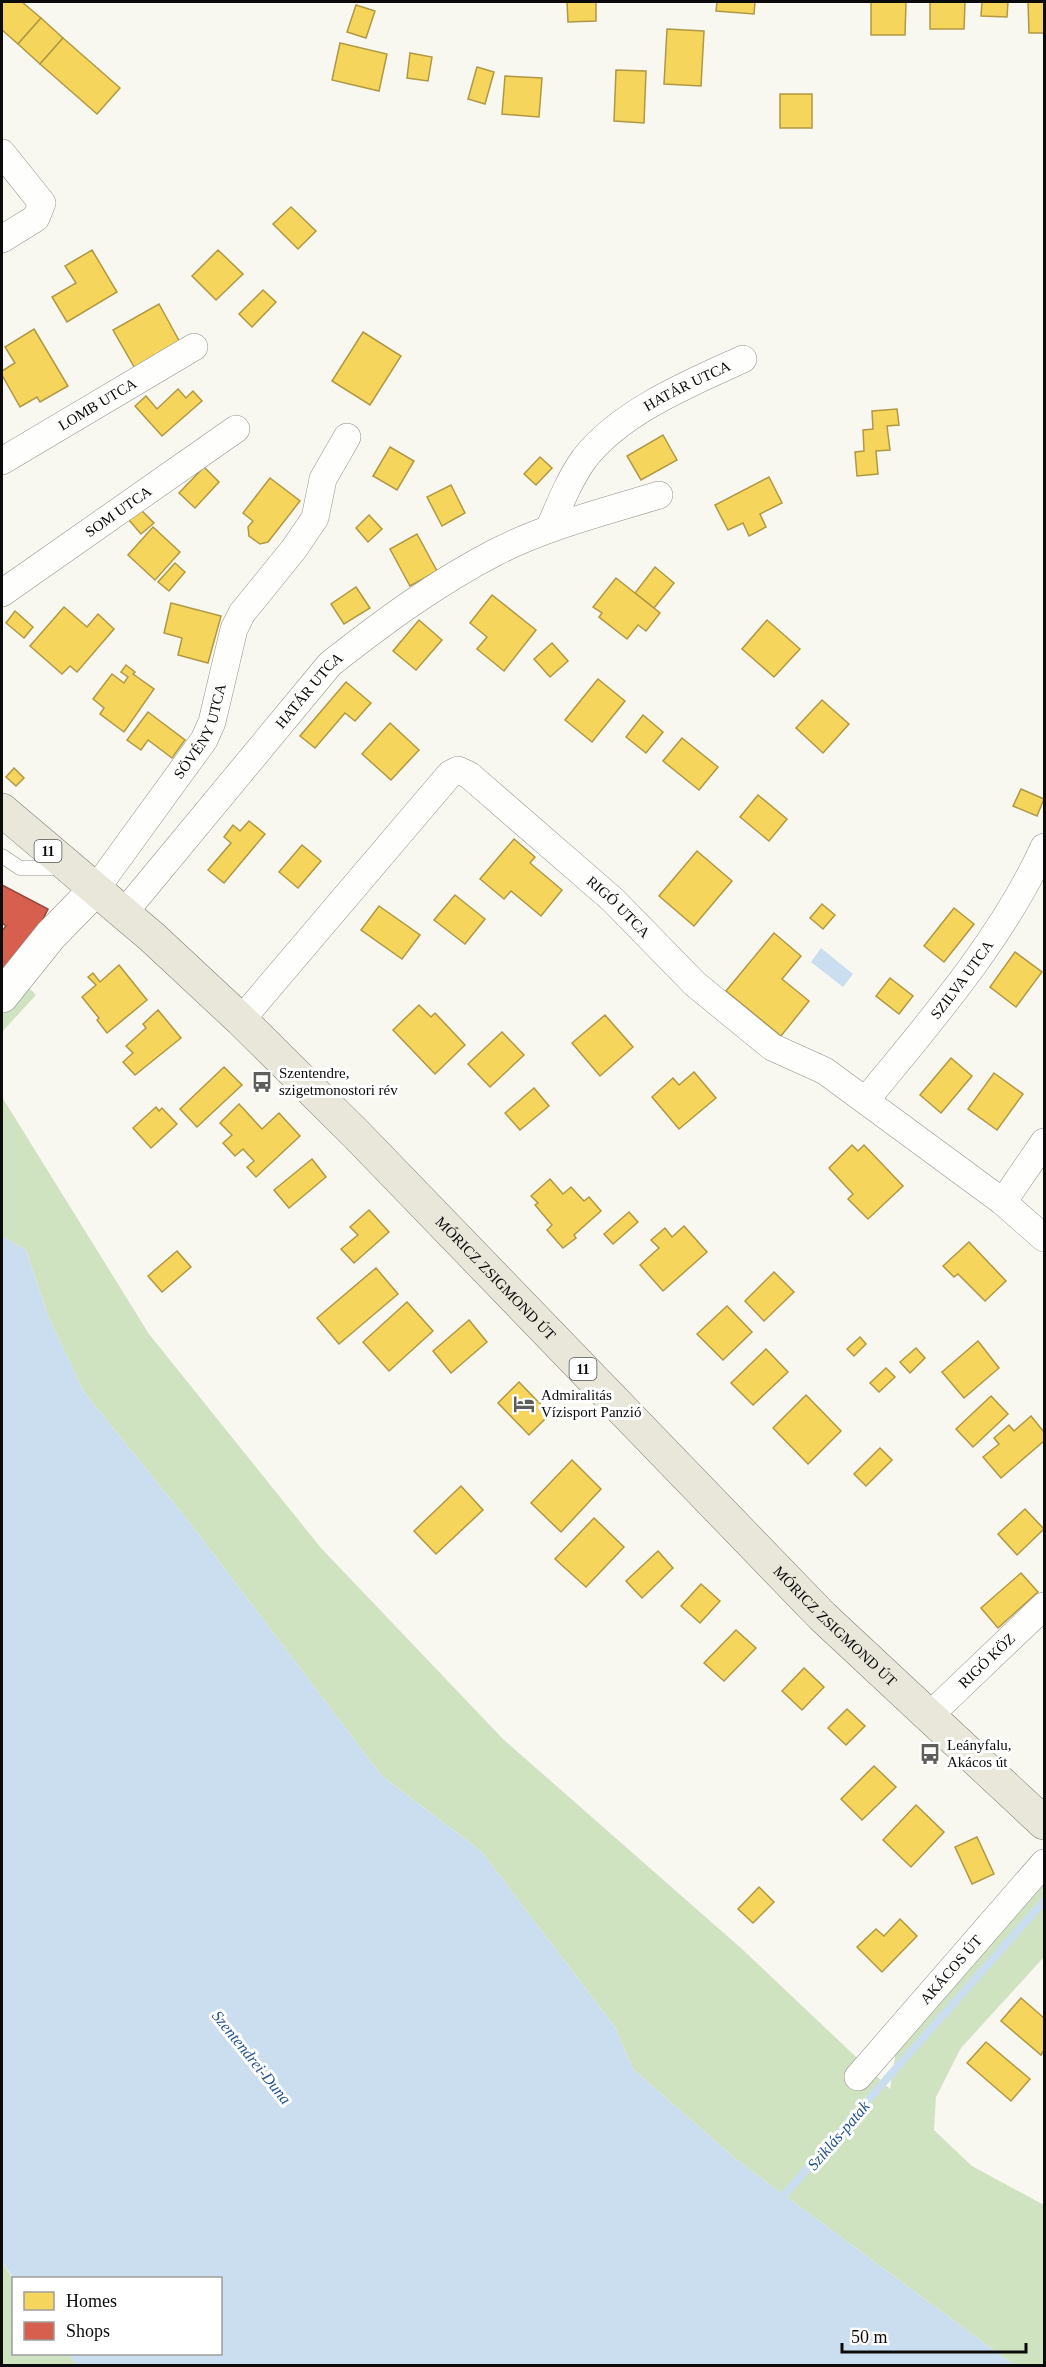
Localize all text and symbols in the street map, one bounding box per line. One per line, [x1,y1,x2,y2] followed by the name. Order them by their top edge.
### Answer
[641,358,733,414] street label: HATÁR UTCA
[56,375,139,434] street label: LOMB UTCA
[82,483,155,540] street label: SOM UTCA
[272,649,346,731] street label: HATÁR UTCA
[171,682,229,782] street label: SÖVÉNY UTCA
[34,840,62,862] road number: 11
[583,873,653,941] street label: RIGÓ UTCA
[927,937,996,1022] street label: SZILVA UTCA
[279,1065,398,1098] place label: Szentendre, szigetmonostori rév
[250,1070,274,1094] bus stop icon: Szentendre, szigetmonostori rév
[432,1213,559,1343] street label: MÓRICZ ZSIGMOND ÚT
[570,1358,596,1380] road number: 11
[541,1387,641,1420] place label: Admiralitás Vízisport Panzió
[512,1392,536,1416] hotel icon: Admiralitás Vízisport Panzió
[770,1563,900,1689] street label: MÓRICZ ZSIGMOND ÚT
[956,1630,1018,1691] street label: RIGÓ KÖZ
[947,1737,1012,1770] place label: Leányfalu, Akácos út
[918,1742,942,1766] bus stop icon: Leányfalu, Akácos út
[917,1932,985,2007] street label: AKÁCOS ÚT
[209,2007,294,2107] water label: Szentendrei-Duna
[804,2097,874,2174] water label: Sziklás-patak
[12,2277,222,2355] legend
[66,2291,117,2311] text: Homes
[842,2316,1026,2354] scale bar
[66,2321,110,2341] text: Shops
[851,2327,888,2347] text: 50 m

